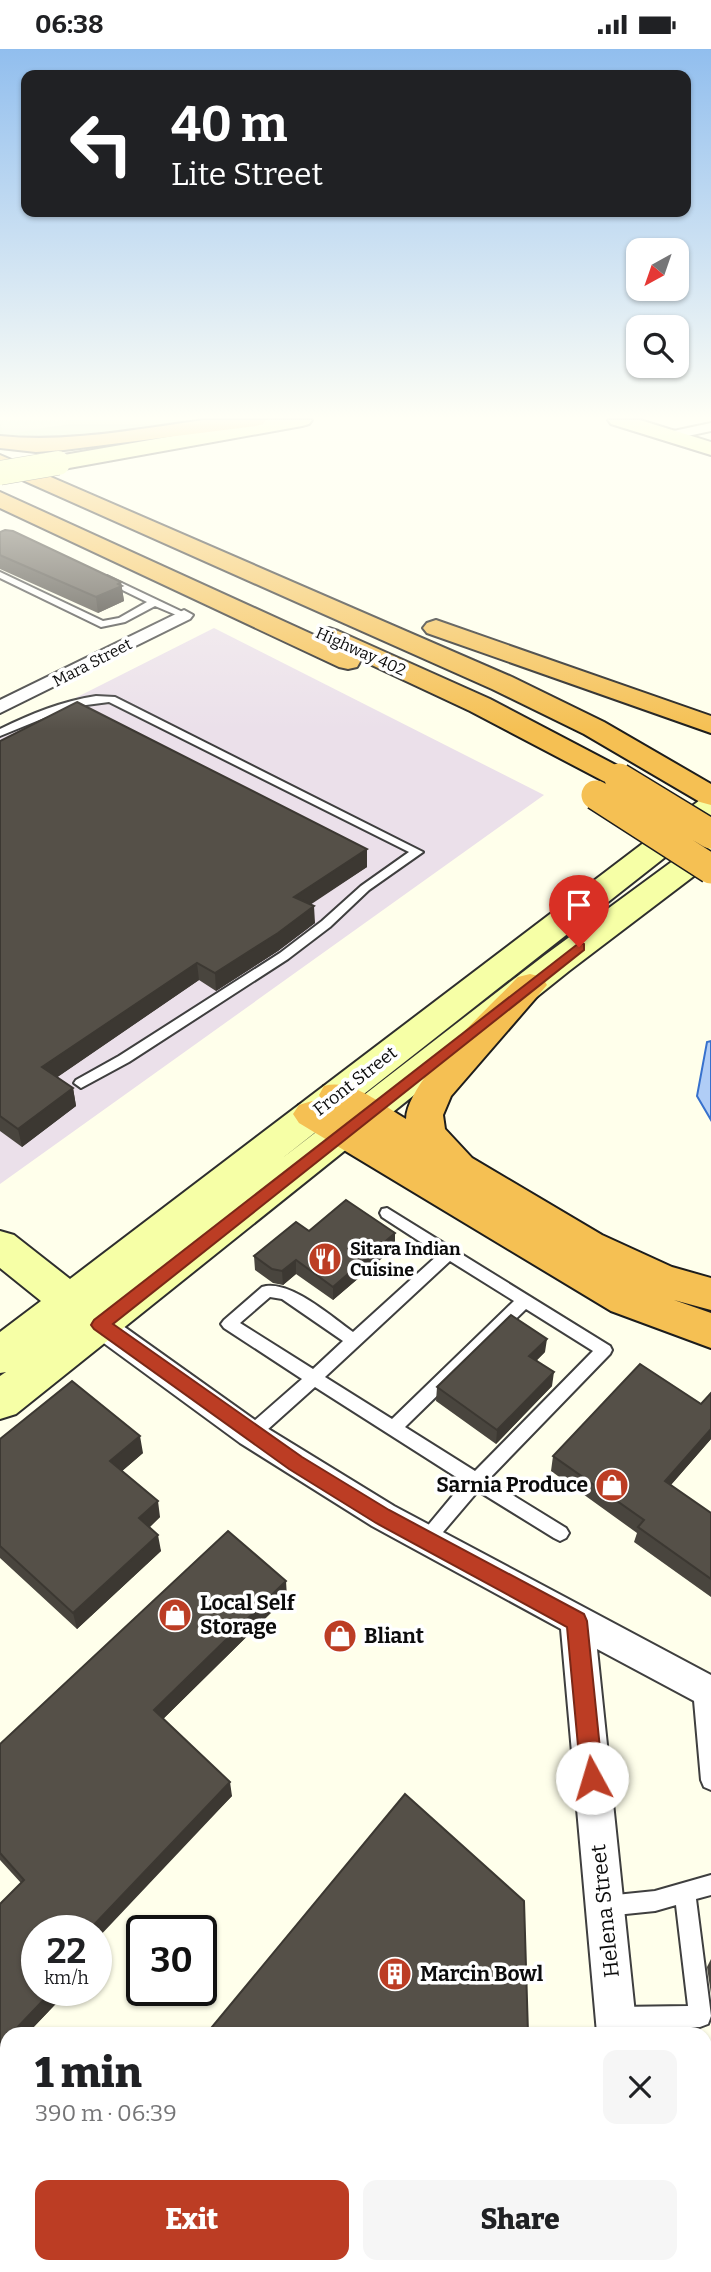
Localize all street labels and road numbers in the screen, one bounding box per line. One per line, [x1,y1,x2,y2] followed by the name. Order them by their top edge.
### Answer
[313,623,409,680] street label: Highway 402
[49,634,135,691] street label: Mara Street
[309,1041,402,1120] street label: Front Street
[585,1843,625,1979] street label: Helena Street

